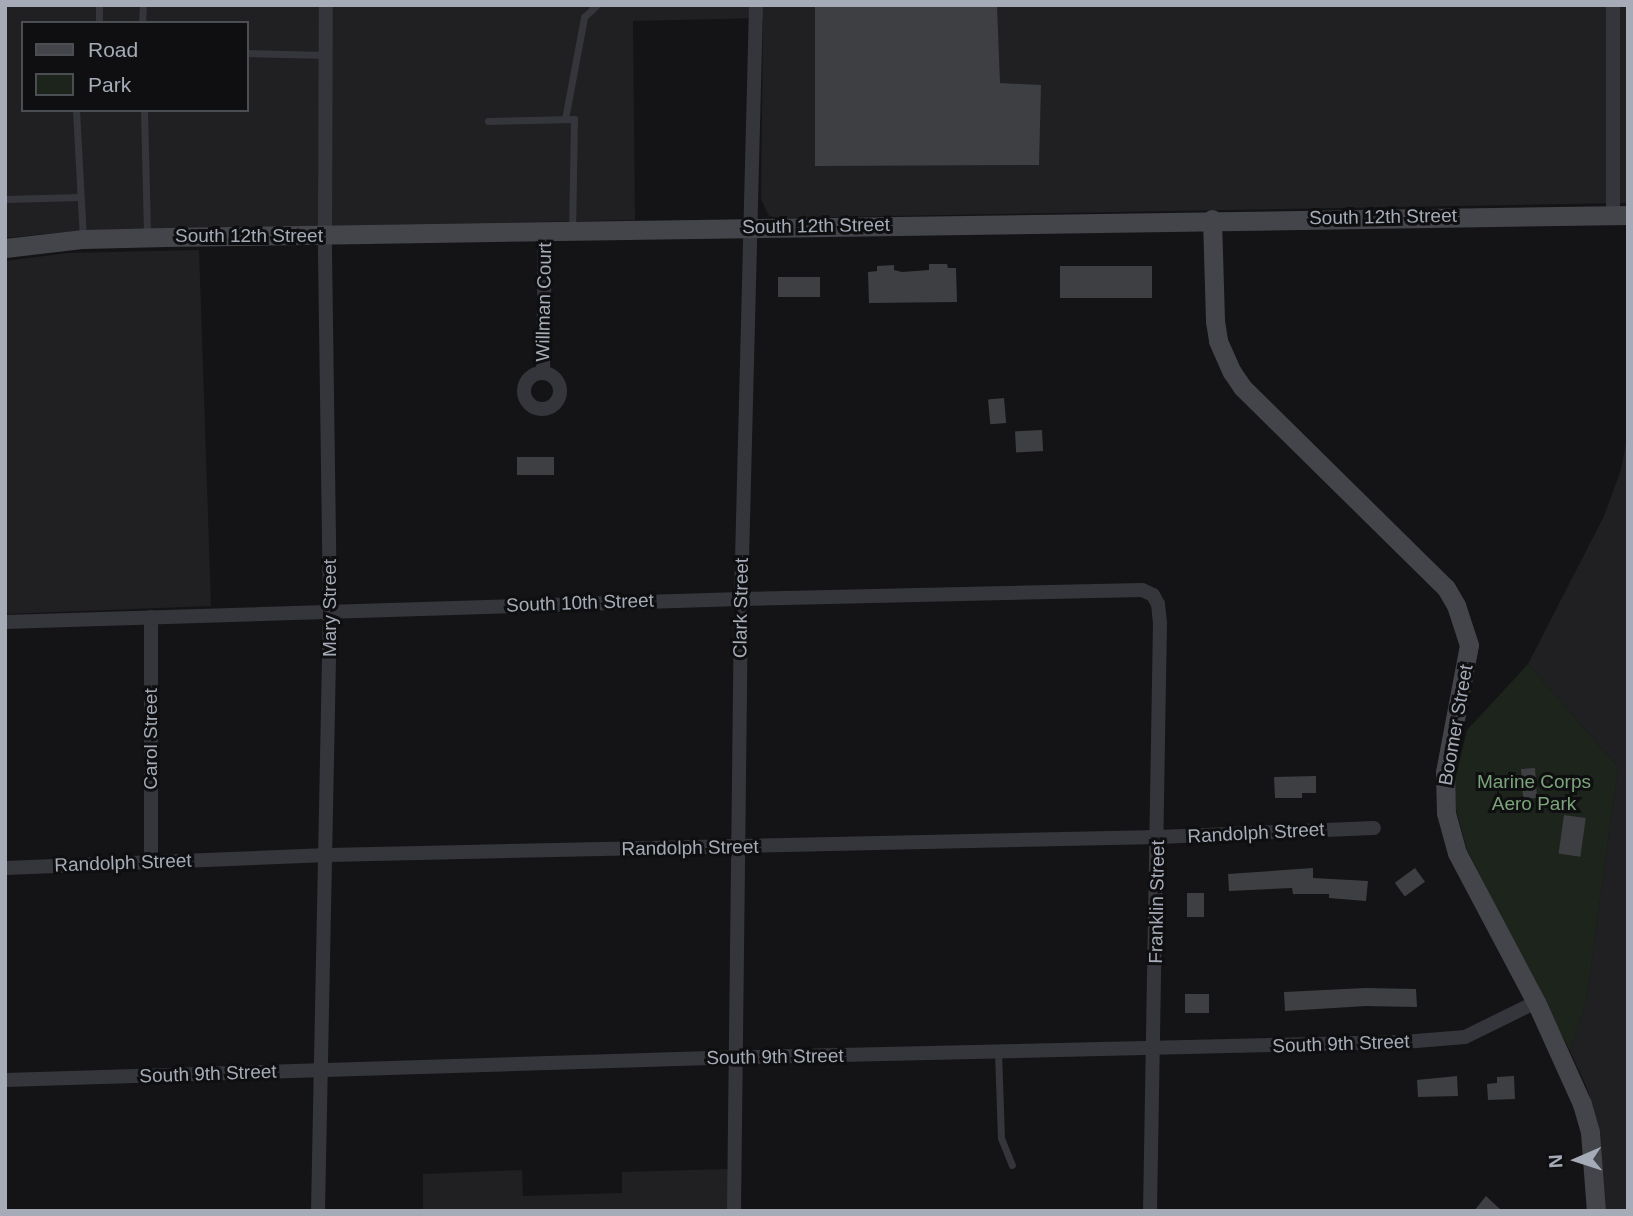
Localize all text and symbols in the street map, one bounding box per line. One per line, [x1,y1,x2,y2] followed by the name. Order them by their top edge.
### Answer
[21,21,248,112] legend
[88,38,138,61] text: Road
[88,73,131,96] text: Park
[1309,204,1457,230] street label: South 12th Street
[742,213,890,239] street label: South 12th Street
[175,225,323,247] street label: South 12th Street
[532,242,556,362] street label: Willman Court
[729,558,753,658] street label: Clark Street
[319,559,341,657] street label: Mary Street
[506,589,654,617] street label: South 10th Street
[1434,663,1478,787] street label: Boomer Street
[140,688,162,790] street label: Carol Street
[1477,771,1591,815] park label: Marine Corps Aero Park
[1187,818,1325,848] street label: Randolph Street
[621,835,759,861] street label: Randolph Street
[1145,840,1169,964] street label: Franklin Street
[54,849,192,877] street label: Randolph Street
[1272,1030,1410,1058] street label: South 9th Street
[706,1044,844,1070] street label: South 9th Street
[139,1060,277,1088] street label: South 9th Street
[1542,1125,1612,1195] north arrow
[1545,1154,1566,1169] text: N

